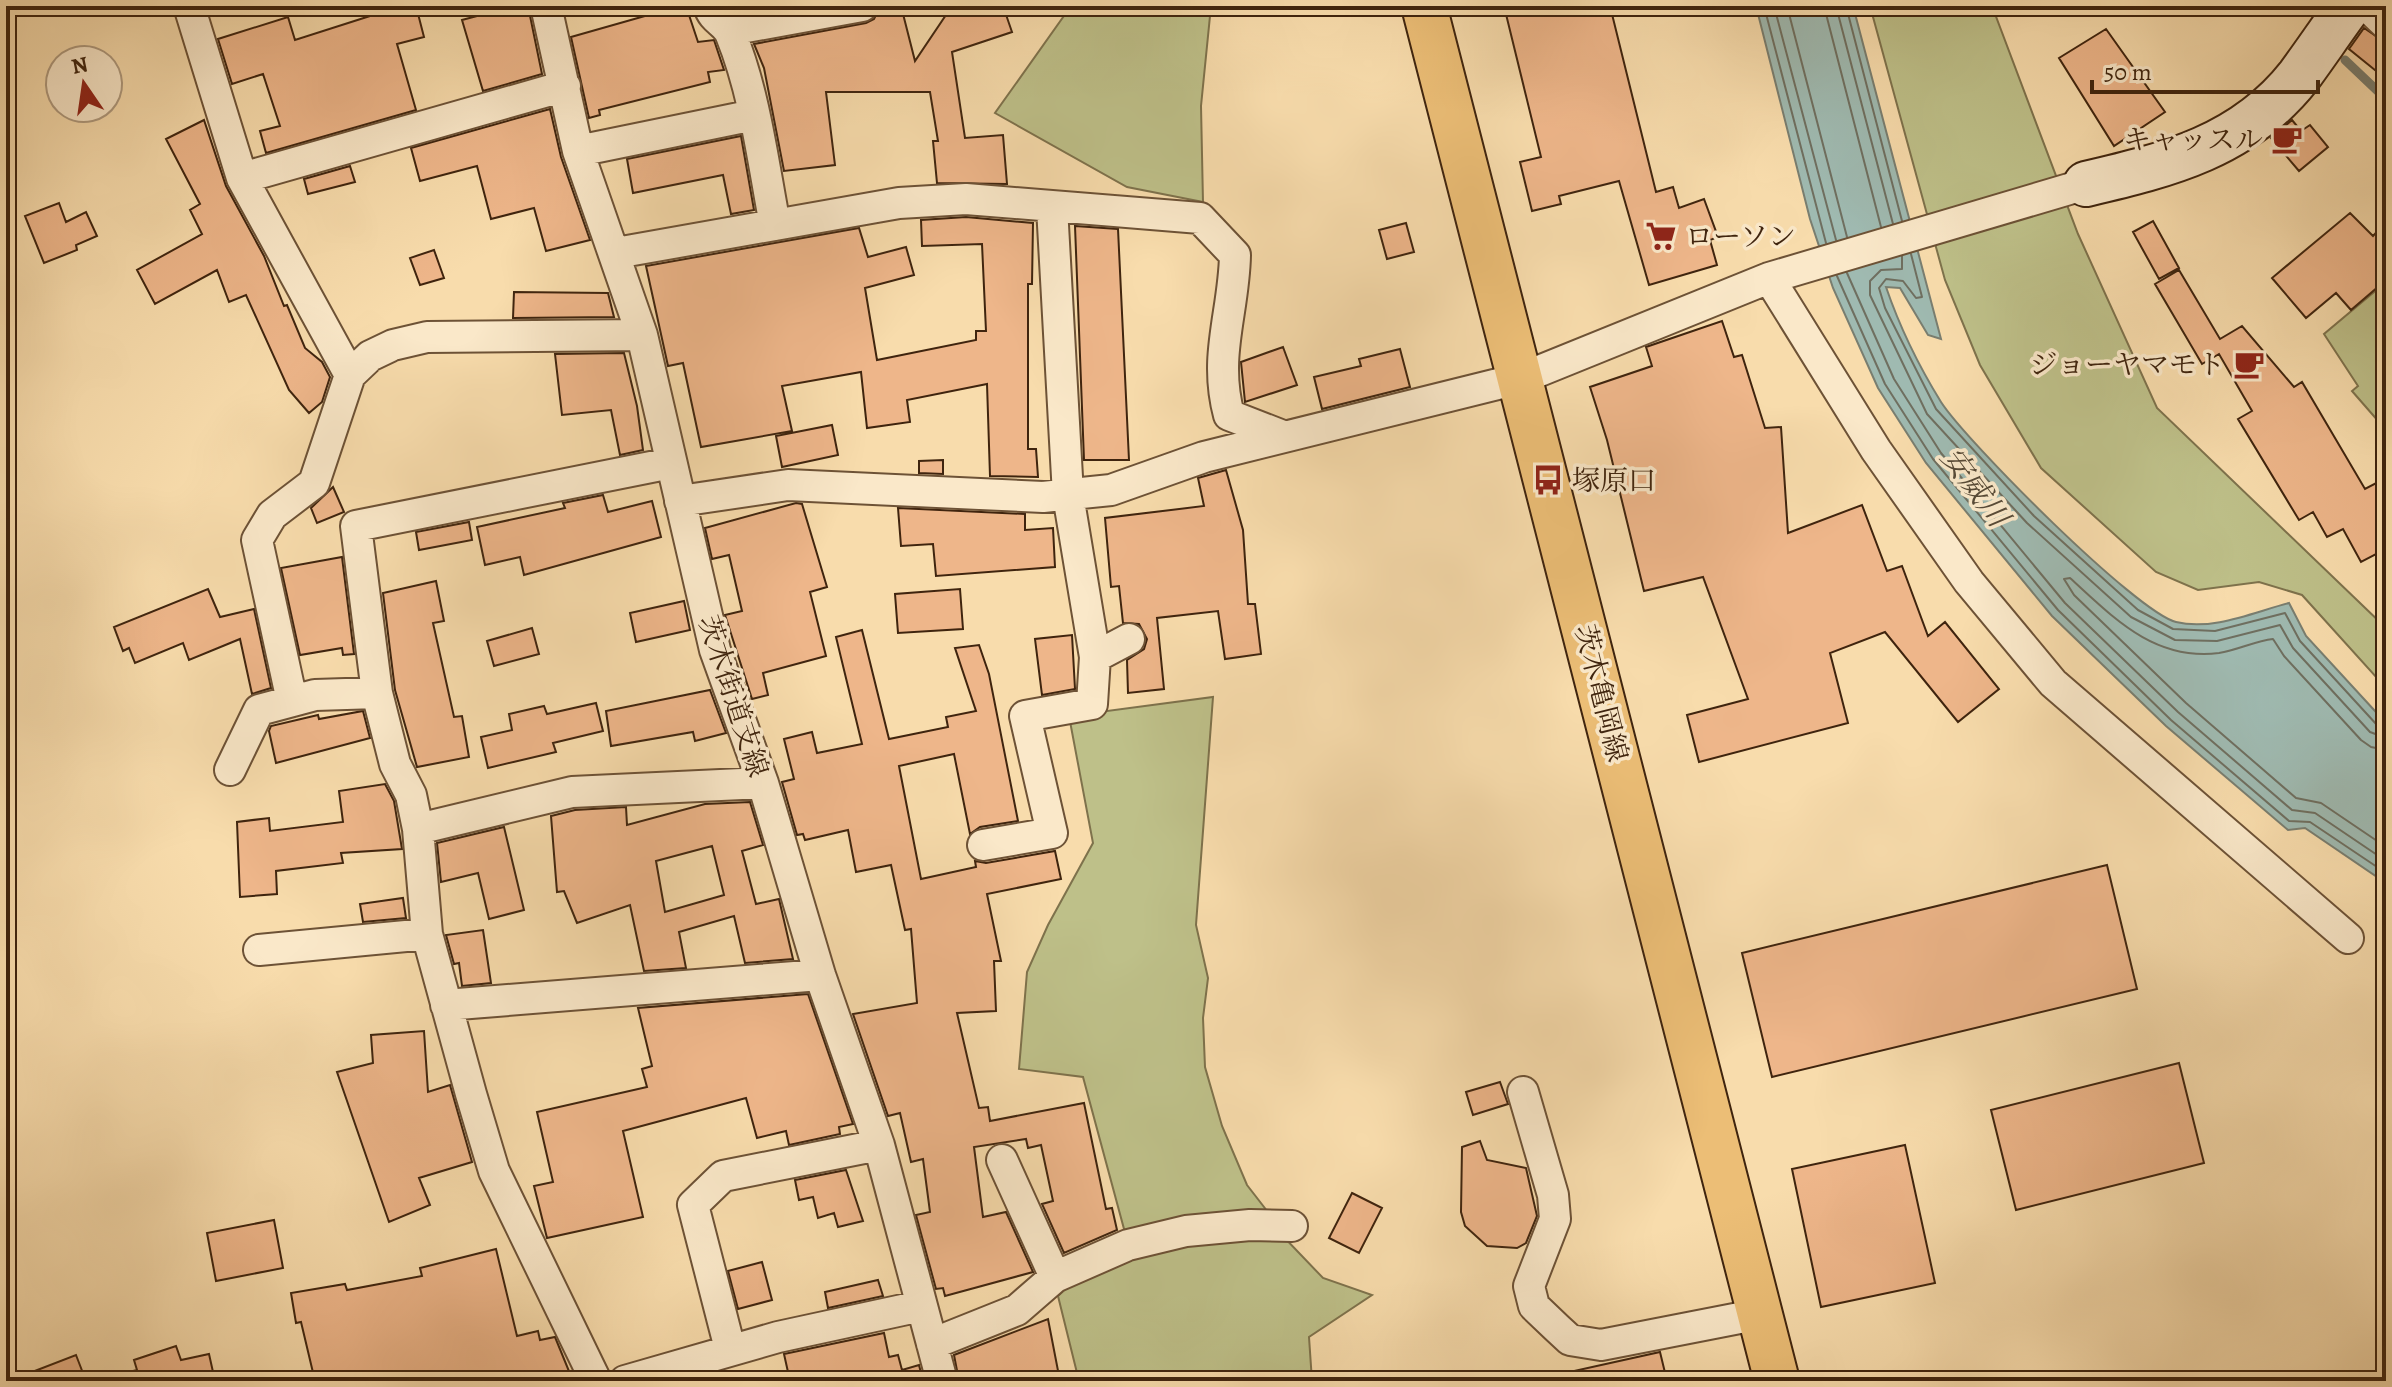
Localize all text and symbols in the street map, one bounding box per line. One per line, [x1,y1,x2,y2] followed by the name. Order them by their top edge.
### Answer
[44,44,124,124] north arrow
[2092,44,2318,94] scale bar
[69,49,91,82] text: N
[2104,56,2152,88] text: 50 m
[2123,121,2263,159] place label: キャッスル
[2270,122,2304,156] cafe icon: キャッスル
[1685,218,1796,256] place label: ローソン
[1644,219,1678,253] supermarket icon: ローソン
[2030,346,2225,384] place label: ジョーヤマモト
[2232,347,2266,381] cafe icon: ジョーヤマモト
[1932,439,2020,537] water label: 安威川
[1572,462,1656,500] place label: 塚原口
[1531,463,1565,497] bus stop icon: 塚原口
[689,611,777,782] street label: 茨木街道支線
[1566,621,1636,766] street label: 茨木亀岡線

